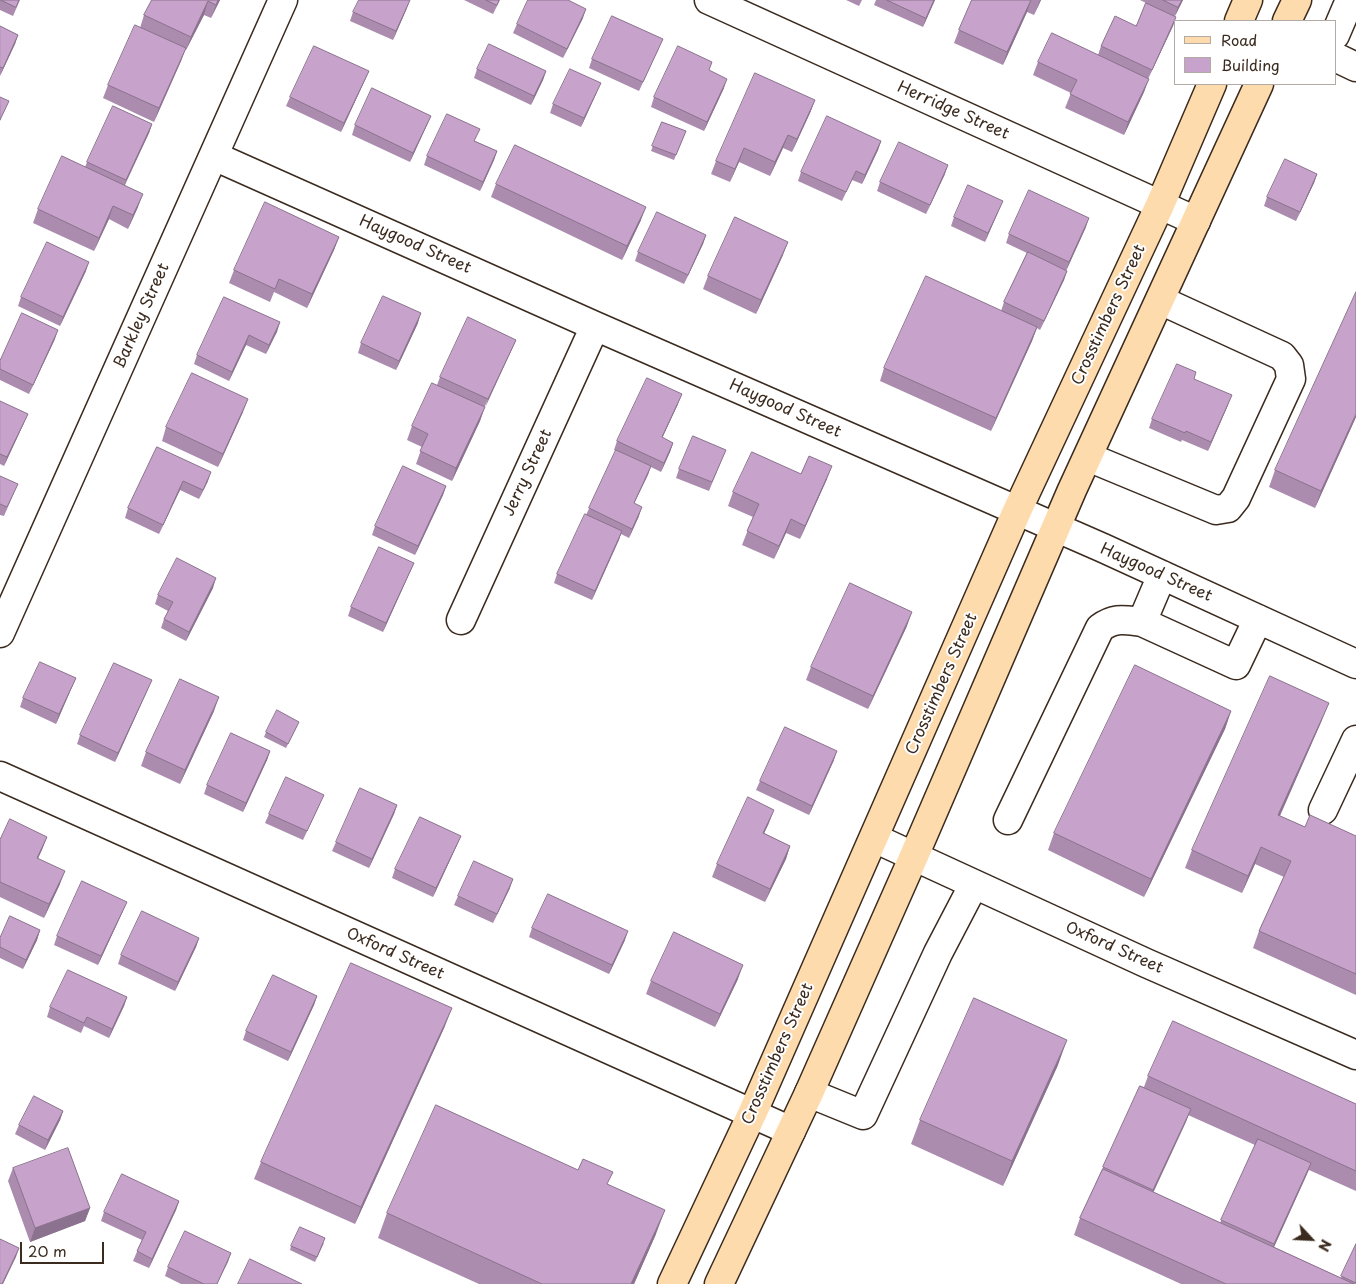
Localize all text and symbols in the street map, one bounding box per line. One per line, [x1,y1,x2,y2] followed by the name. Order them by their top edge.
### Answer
[1174,20,1336,85] legend
[1221,28,1257,51] text: Road
[1221,53,1280,76] text: Building
[894,78,1012,144] street label: Herridge Street
[356,212,474,278] street label: Haygood Street
[1068,242,1150,388] street label: Crosstimbers Street
[110,260,174,372] street label: Barkley Street
[726,376,844,442] street label: Haygood Street
[499,426,557,520] street label: Jerry Street
[1097,540,1215,606] street label: Haygood Street
[902,610,982,758] street label: Crosstimbers Street
[1062,918,1166,978] street label: Oxford Street
[343,924,447,984] street label: Oxford Street
[738,980,818,1128] street label: Crosstimbers Street
[1286,1214,1336,1264] north arrow
[22,1232,106,1264] scale bar
[1313,1236,1337,1255] text: N
[28,1239,67,1262] text: 20 m

